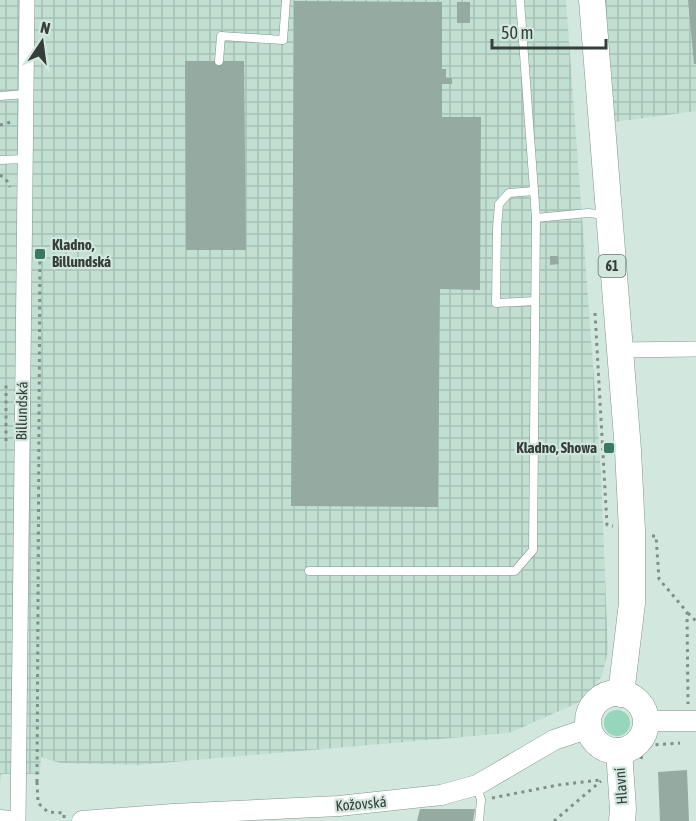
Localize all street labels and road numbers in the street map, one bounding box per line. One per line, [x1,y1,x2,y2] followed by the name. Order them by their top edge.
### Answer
[598,255,626,277] road number: 61
[12,381,31,441] street label: Billundská
[611,767,630,805] street label: Hlavní
[335,793,387,814] street label: Kožovská

